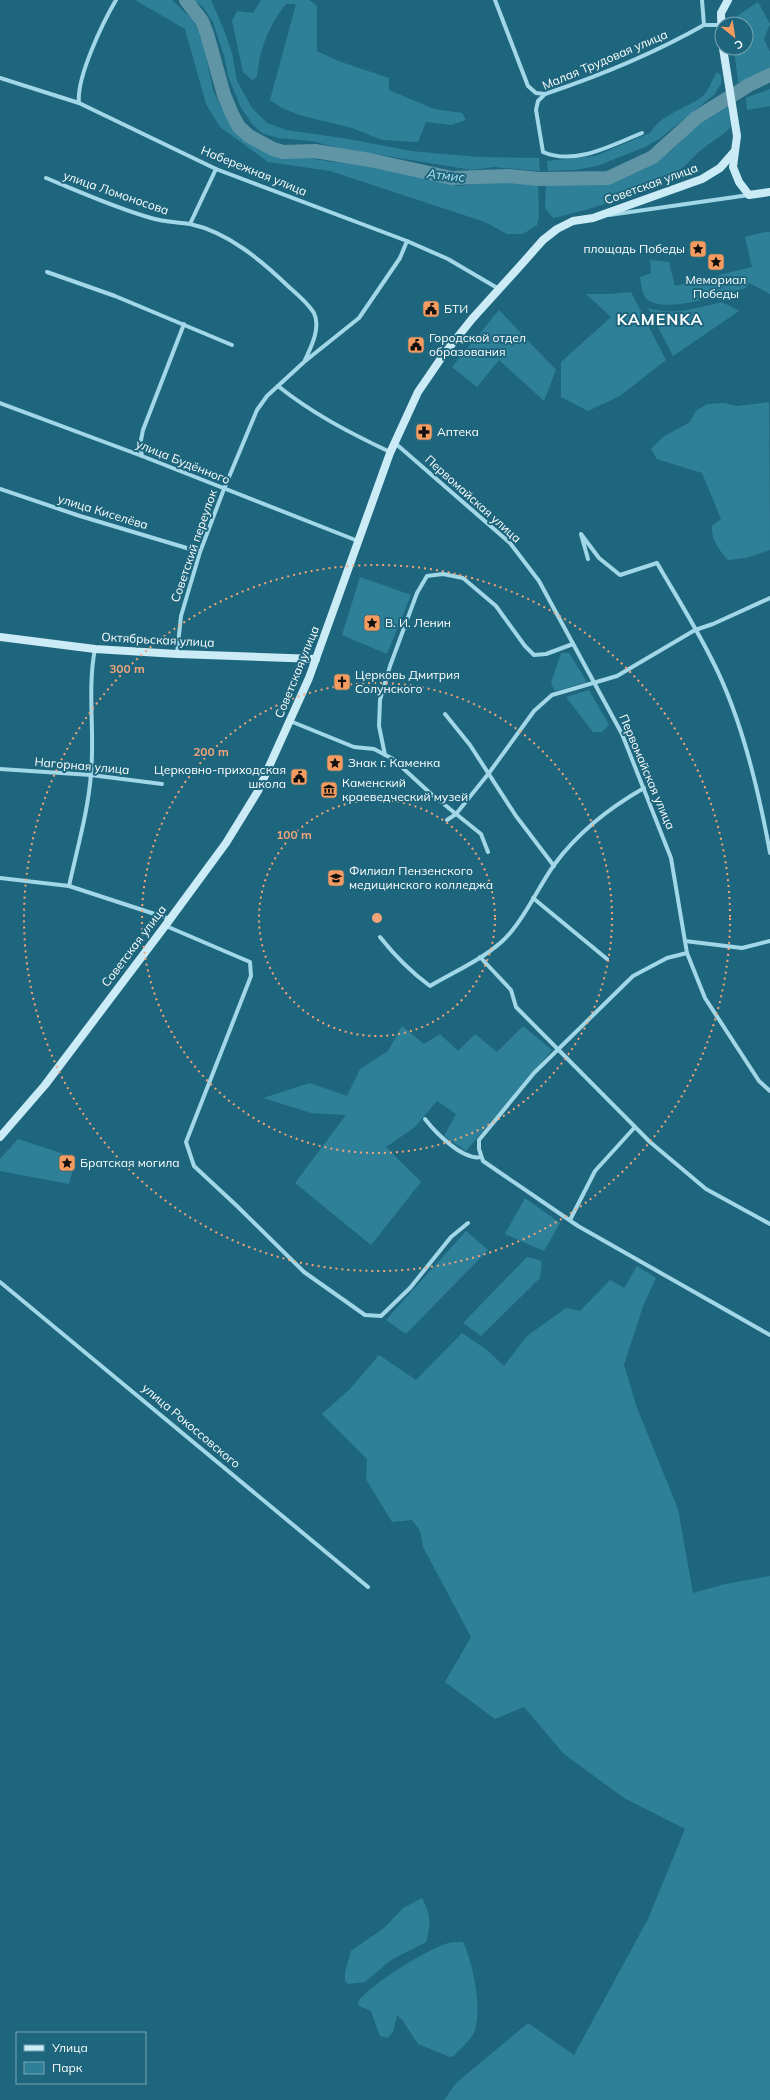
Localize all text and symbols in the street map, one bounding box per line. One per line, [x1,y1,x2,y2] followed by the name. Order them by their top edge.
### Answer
[714,16,754,56] north arrow
[540,26,670,93] street label: Малая Трудовая улица
[732,37,746,53] text: С
[199,142,309,199] street label: Набережная улица
[602,160,700,207] street label: Советская улица
[425,165,466,185] water label: Атмис
[61,167,171,218] street label: улица Ломоносова
[688,239,708,259] place icon: площадь Победы
[583,241,685,256] place label: площадь Победы
[706,252,726,272] place icon: Мемориал Победы
[686,272,746,301] place label: Мемориал Победы
[421,299,441,319] public building icon: БТИ
[444,301,468,316] place label: БТИ
[616,309,704,329] district label: KAMENKA
[429,330,526,359] place label: Городской отдел образования
[406,335,426,355] public building icon: Городской отдел образования
[414,422,434,442] pharmacy icon: Аптека
[437,424,479,439] place label: Аптека
[134,436,232,487] street label: улица Будённого
[422,452,524,546] street label: Первомайская улица
[167,487,220,604] street label: Советский переулок
[56,491,150,532] street label: улица Киселёва
[362,613,382,633] place icon: В. И. Ленин
[385,615,451,630] place label: В. И. Ленин
[271,623,322,720] street label: Советская улица
[101,629,215,650] street label: Октябрьская улица
[109,661,145,676] text: 300 m
[355,667,460,696] place label: Церковь Дмитрия Солунского
[332,672,352,692] church icon: Церковь Дмитрия Солунского
[616,712,679,832] street label: Первомайская улица
[193,744,229,759] text: 200 m
[325,753,345,773] place icon: Знак г. Каменка
[34,754,130,777] street label: Нагорная улица
[348,755,440,770] place label: Знак г. Каменка
[154,762,286,791] place label: Церковно-приходская школа
[289,767,309,787] public building icon: Церковно-приходская школа
[342,775,468,804] place label: Каменский краеведческий музей
[319,780,339,800] museum icon: Каменский краеведческий музей
[276,827,312,842] text: 100 m
[349,863,493,892] place label: Филиал Пензенского медицинского колледжа
[326,868,346,888] school or university icon: Филиал Пензенского медицинского колледжа
[98,902,169,989] street label: Советская улица
[370,911,384,925] centre of rings
[57,1153,77,1173] place icon: Братская могила
[80,1155,180,1170] place label: Братская могила
[139,1380,244,1471] street label: улица Рокоссовского
[16,2032,146,2084] legend
[51,2040,88,2055] text: Улица
[52,2060,83,2075] text: Парк

